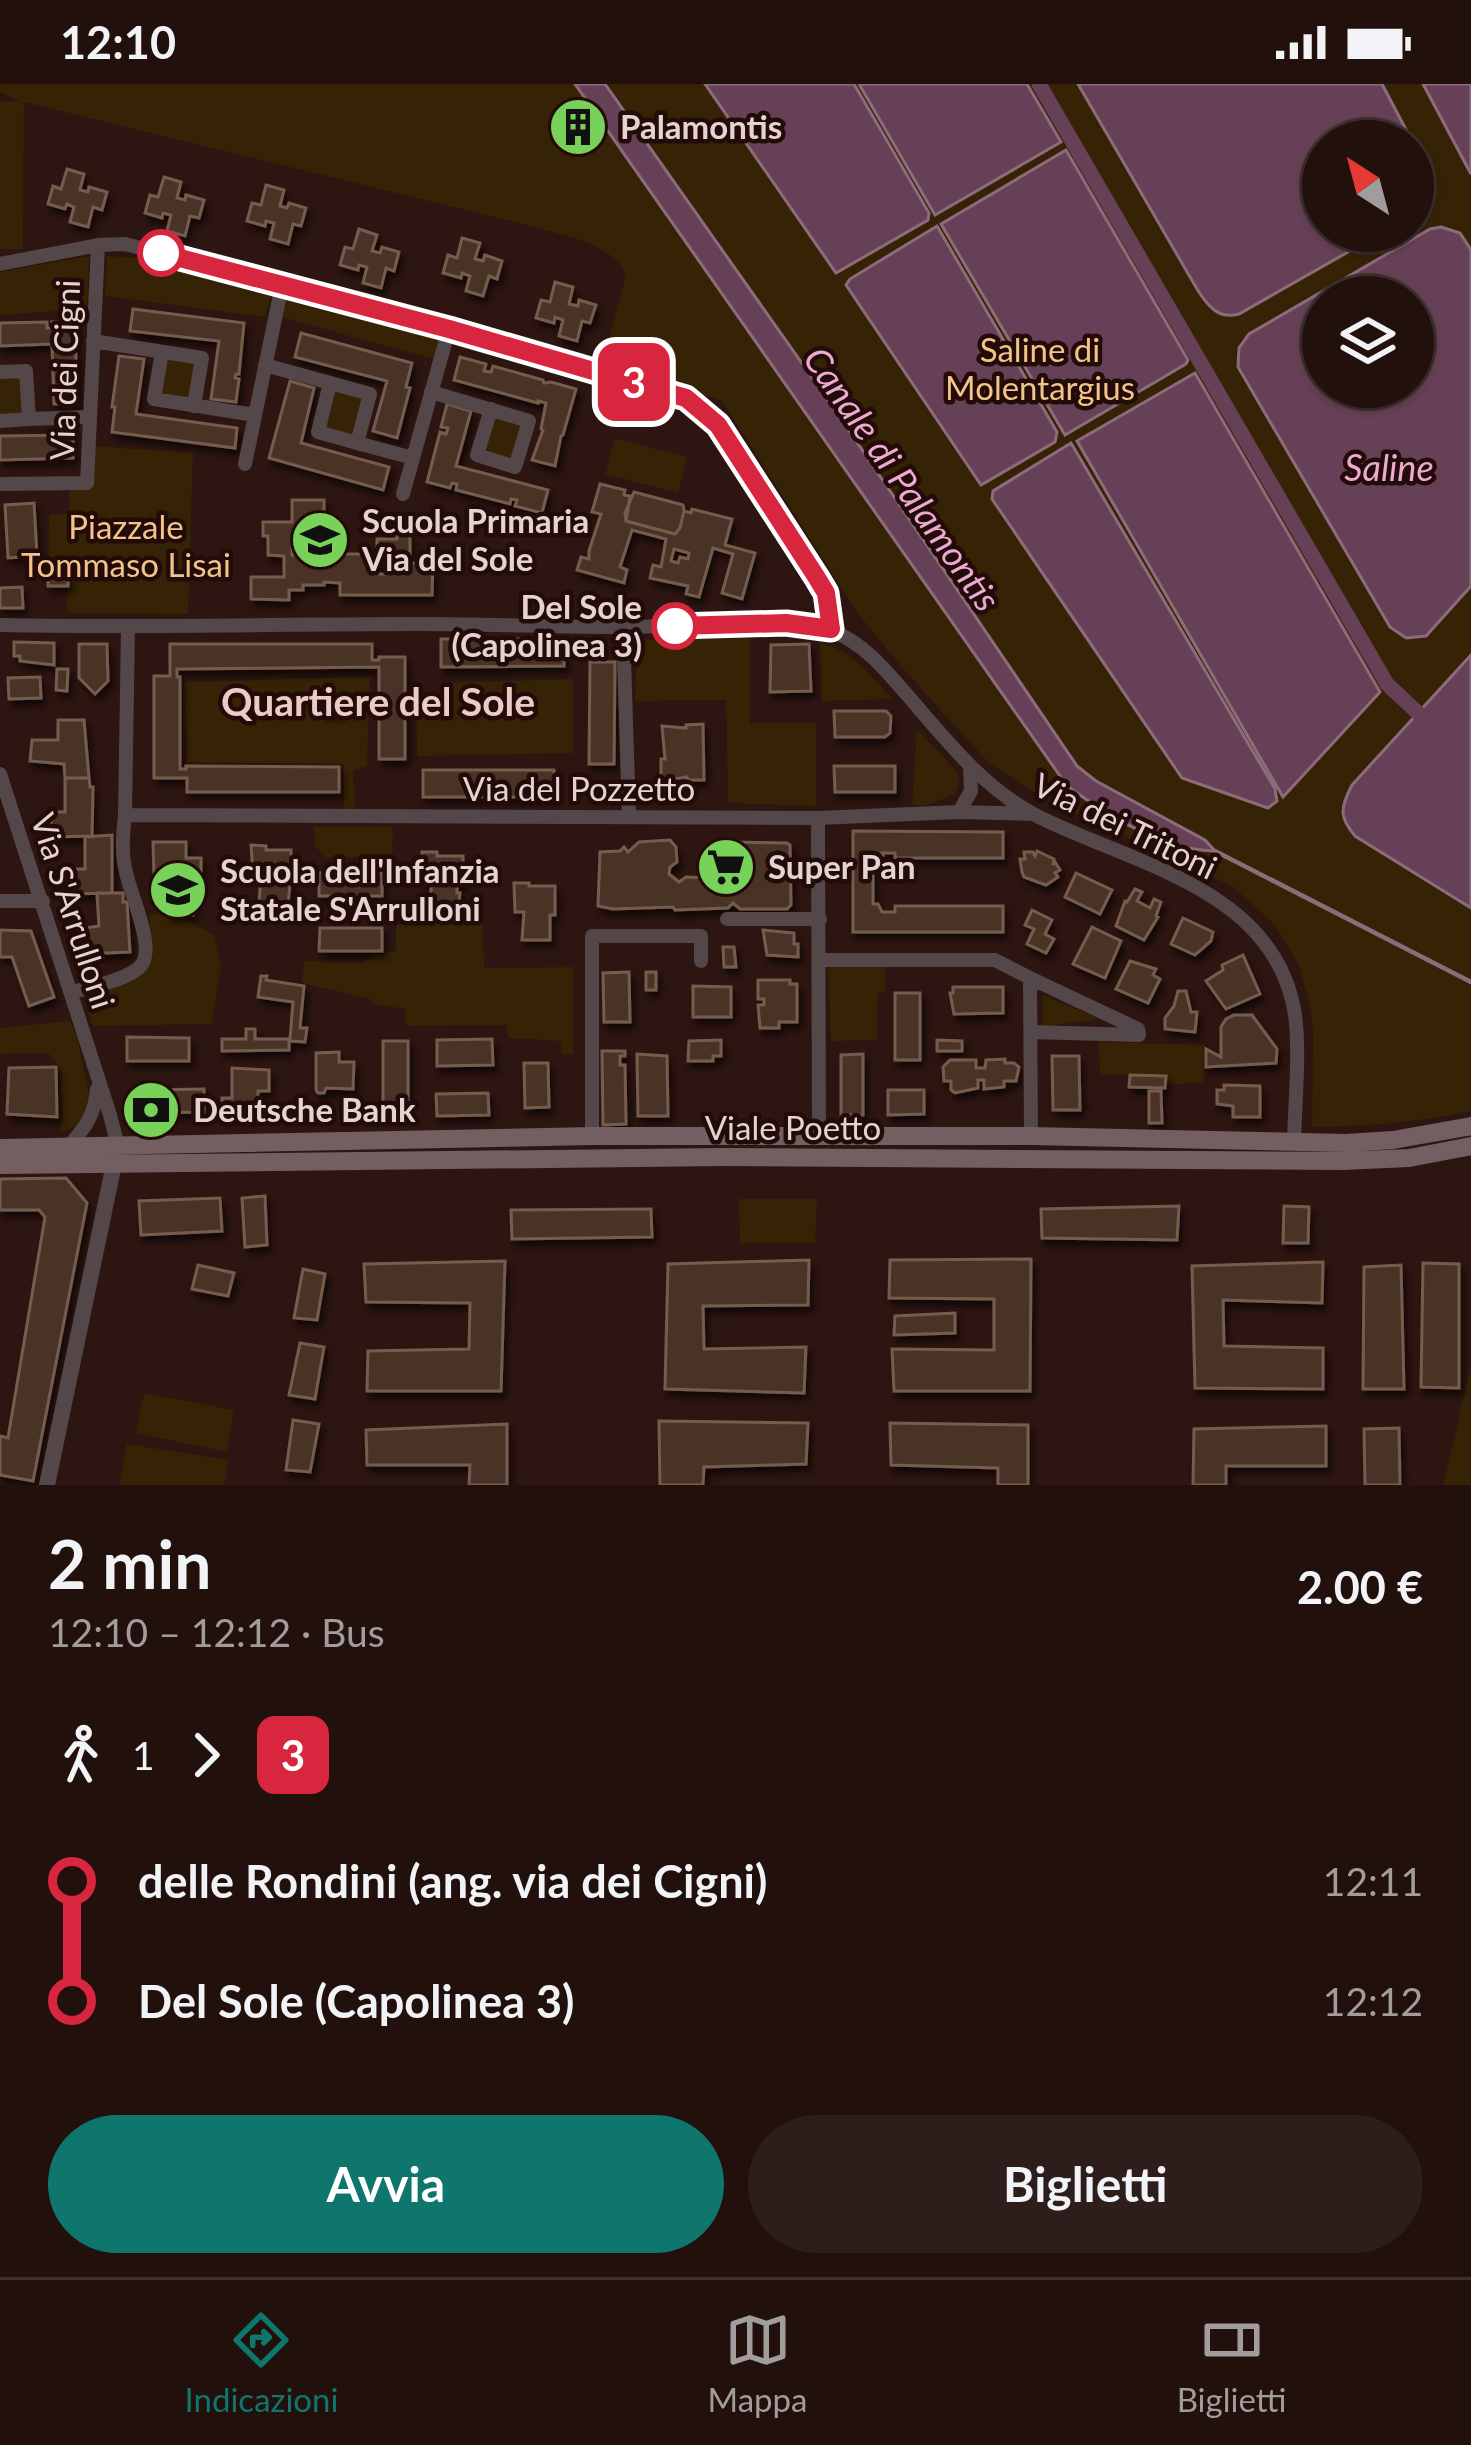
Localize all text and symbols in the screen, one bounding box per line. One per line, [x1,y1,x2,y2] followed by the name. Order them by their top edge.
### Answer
[60,15,176,69] text: 12:10
[547,96,609,158] building icon: Palamontis
[620,106,782,146] place label: Palamontis
[1302,120,1434,252] north arrow
[1302,120,1434,408] map controls
[139,231,183,275] unlabelled marker
[1302,276,1434,408] button: layers
[41,279,87,461] street label: Via dei Cigni
[945,329,1135,407] park label: Saline di Molentargius
[795,338,1010,619] water label: Canale di Palamontis
[595,343,673,421] line badge: 3
[622,357,646,407] text: 3
[1344,445,1434,489] water label: Saline
[361,500,589,578] place label: Scuola Primaria Via del Sole
[21,506,231,584] park label: Piazzale Tommaso Lisai
[289,509,351,571] school or university icon: Scuola Primaria Via del Sole
[452,586,642,664] place label: Del Sole (Capolinea 3)
[653,604,697,648] marker: Del Sole (Capolinea 3)
[221,678,535,724] district label: Quartiere del Sole
[1027,764,1224,887] street label: Via dei Tritoni
[463,768,695,808] street label: Via del Pozzetto
[24,808,124,1014] street label: Via S'Arrulloni
[695,836,757,898] supermarket icon: Super Pan
[768,846,916,886] place label: Super Pan
[220,850,500,928] place label: Scuola dell'Infanzia Statale S'Arrulloni
[147,859,209,921] school or university icon: Scuola dell'Infanzia Statale S'Arrulloni
[120,1079,182,1141] bank icon: Deutsche Bank
[193,1089,416,1129] place label: Deutsche Bank
[705,1107,881,1147] street label: Viale Poetto
[48,1524,212,1603] text: 2 min
[1297,1560,1423,1614] text: 2.00 €
[48,1609,385,1655] text: 12:10 – 12:12 · Bus
[48,1722,114,1788] icon: walk
[173,1722,239,1788] icon: forward
[281,1730,305,1780] text: 3
[132,1732,155,1778] text: 1
[138,1854,767,1908] text: delle Rondini (ang. via dei Cigni)
[1323,1858,1423,1904] text: 12:11
[138,1974,574,2028] text: Del Sole (Capolinea 3)
[1323,1978,1423,2024] text: 12:12
[48,2115,724,2253] button: Avvia
[748,2115,1423,2253] button: Biglietti
[185,2307,338,2419] tab: Indicazioni
[708,2307,808,2419] tab: Mappa
[1177,2307,1286,2419] tab: Biglietti

